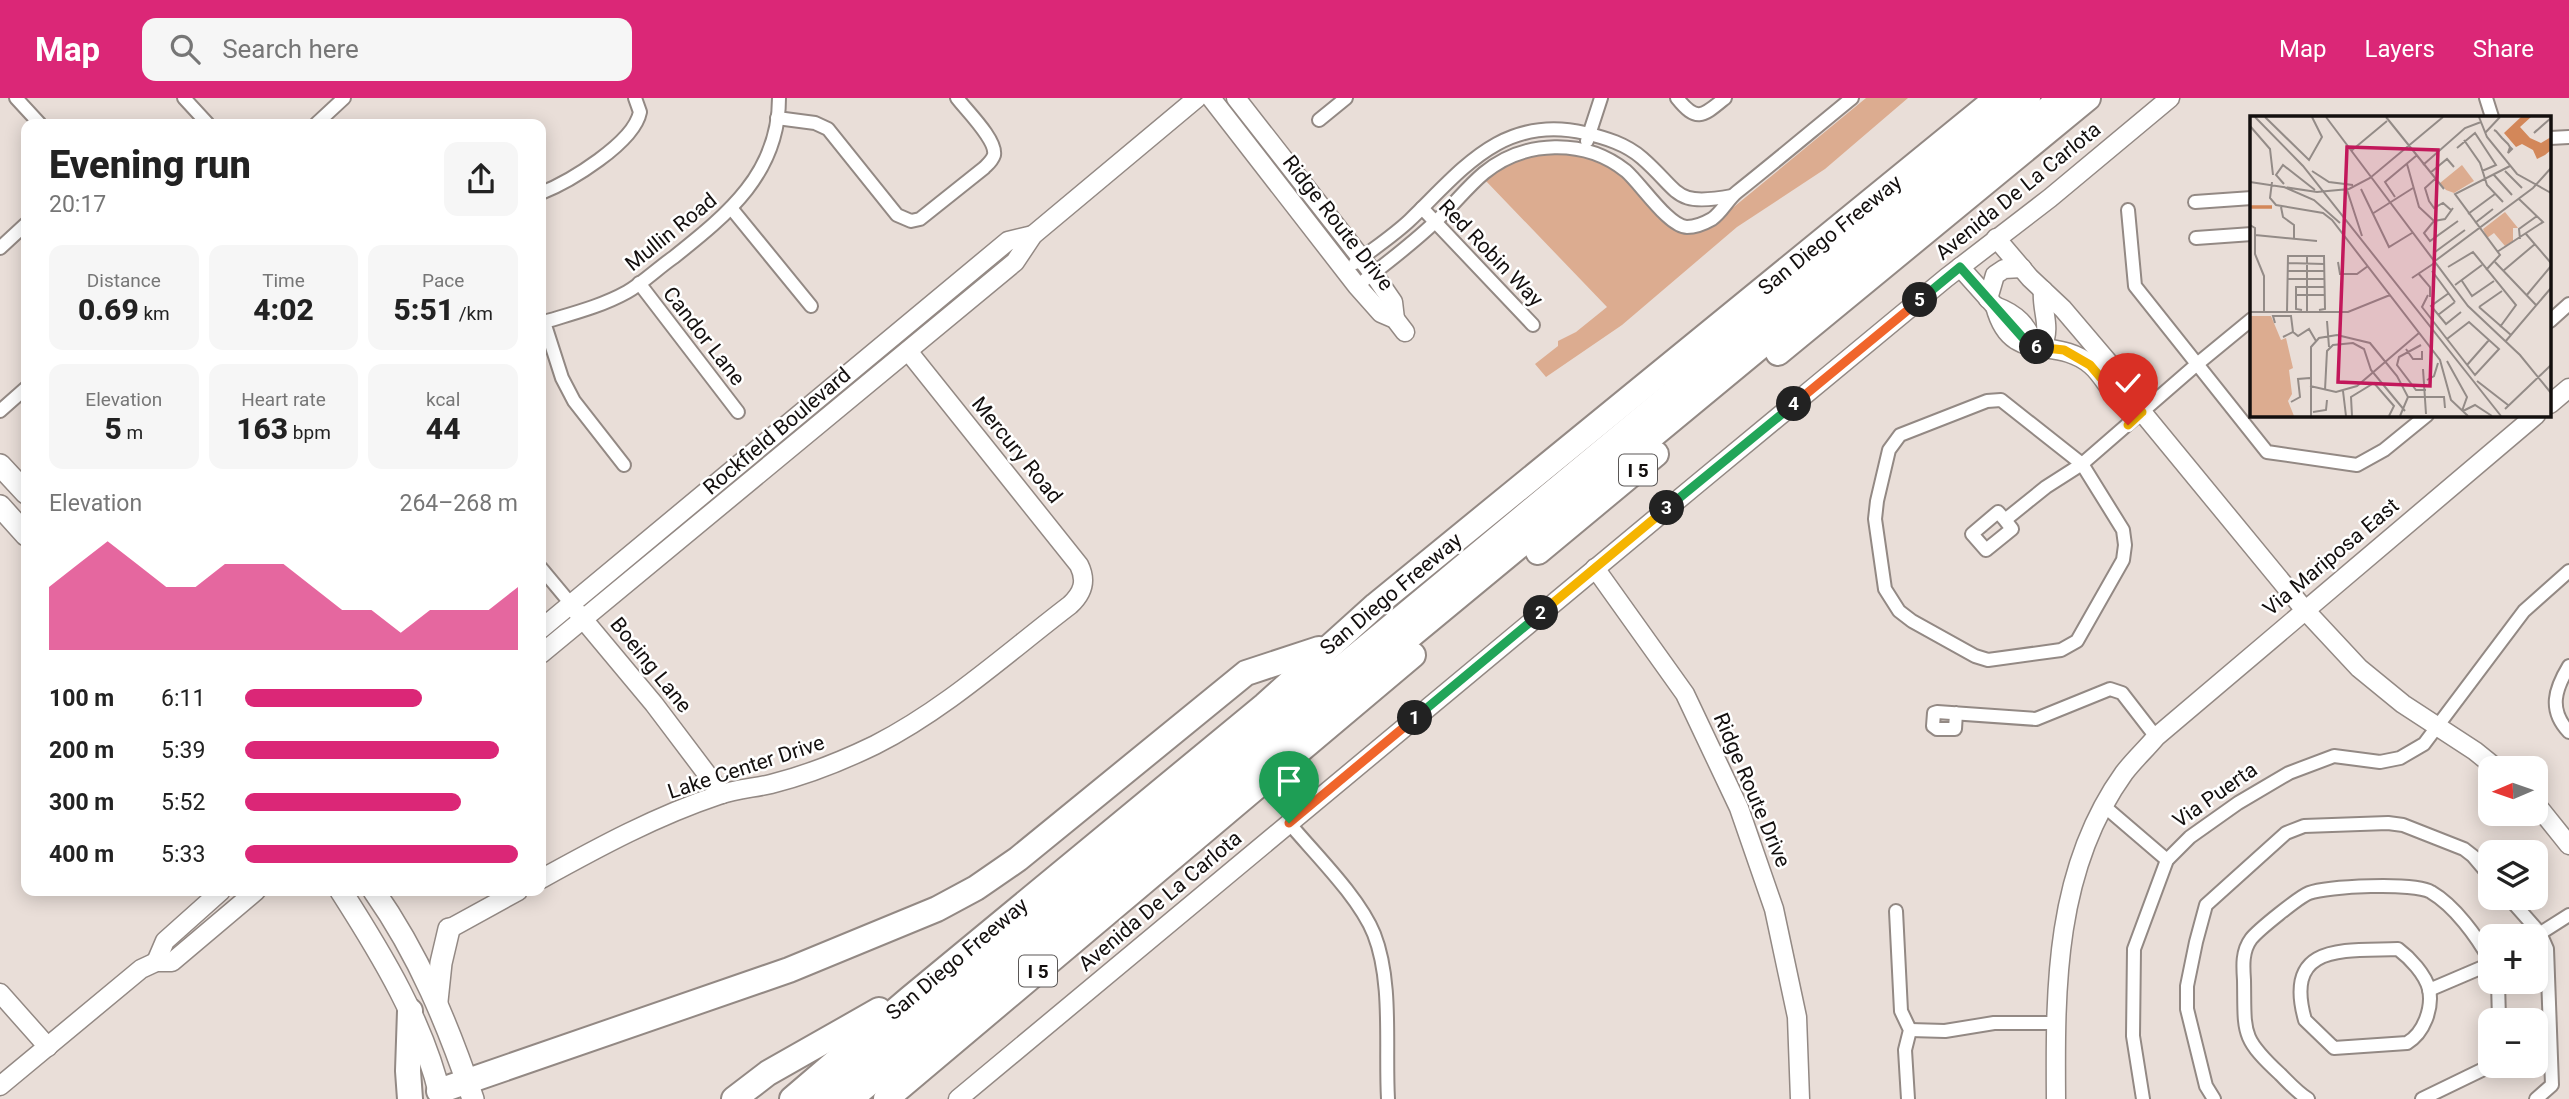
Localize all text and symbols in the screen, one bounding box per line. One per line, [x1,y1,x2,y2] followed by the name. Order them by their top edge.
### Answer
[142,18,632,81] search box
[35,30,100,69] text: Map
[166,30,204,68] icon: search
[222,34,359,64] text: Search here
[2279,35,2327,63] text: Map
[2365,35,2435,63] text: Layers
[2473,35,2534,63] text: Share
[2250,116,2552,416] inset map
[1931,117,2105,265] street label: Avenida De La Carlota
[444,142,518,216] button: share
[49,143,251,187] text: Evening run
[1278,151,1398,295] street label: Ridge Route Drive
[1754,170,1906,300] street label: San Diego Freeway
[621,188,721,276] street label: Mullin Road
[49,191,106,218] text: 20:17
[1434,195,1548,311] street label: Red Robin Way
[87,269,161,292] text: Distance
[262,269,305,292] text: Time
[422,269,464,292] text: Pace
[658,282,750,390] street label: Candor Lane
[1902,282,1938,318] pin: 5
[1914,288,1925,311] text: 5
[78,292,139,327] text: 0.69
[253,292,314,327] text: 4:02
[393,292,454,327] text: 5:51
[139,302,170,325] text: km
[454,302,493,325] text: /km
[2020,330,2054,364] pin: 6
[2031,335,2042,358] text: 6
[2098,353,2158,425] pin
[699,363,855,499] street label: Rockfield Boulevard
[2109,364,2147,402] icon: check
[1776,386,1812,422] pin: 4
[85,388,162,411] text: Elevation
[241,388,326,411] text: Heart rate
[426,388,460,411] text: kcal
[967,392,1067,508] street label: Mercury Road
[1788,392,1799,415] text: 4
[104,411,122,446] text: 5
[236,411,288,446] text: 163
[426,411,460,446] text: 44
[122,421,143,444] text: m
[288,421,331,444] text: bpm
[1619,454,1657,486] road number: I 5
[49,490,142,517] text: Elevation
[399,490,518,517] text: 264–268 m
[1650,490,1684,526] pin: 3
[2258,493,2404,621] street label: Via Mariposa East
[1661,496,1672,519] text: 3
[1315,528,1467,660] street label: San Diego Freeway
[1524,596,1558,630] pin: 2
[1535,601,1546,624] text: 2
[605,613,697,717] street label: Boeing Lane
[49,685,114,712] text: 100 m
[161,685,205,712] text: 6:11
[1398,700,1432,736] pin: 1
[1409,706,1420,729] text: 1
[1709,709,1795,871] street label: Ridge Route Drive
[665,730,827,804] street label: Lake Center Drive
[49,737,114,764] text: 200 m
[161,737,205,764] text: 5:39
[1259,751,1319,823] pin
[2478,756,2548,826] north arrow
[2478,756,2548,1078] map controls
[2168,757,2262,833] street label: Via Puerta
[1270,762,1308,800] icon: arrive
[49,789,114,816] text: 300 m
[161,789,205,816] text: 5:52
[1074,826,1246,976] street label: Avenida De La Carlota
[2478,840,2548,910] button: layers
[49,841,114,868] text: 400 m
[161,841,205,868] text: 5:33
[881,893,1033,1025] street label: San Diego Freeway
[2478,924,2548,994] button: +
[1019,956,1057,986] road number: I 5
[2478,1008,2548,1078] button: −

